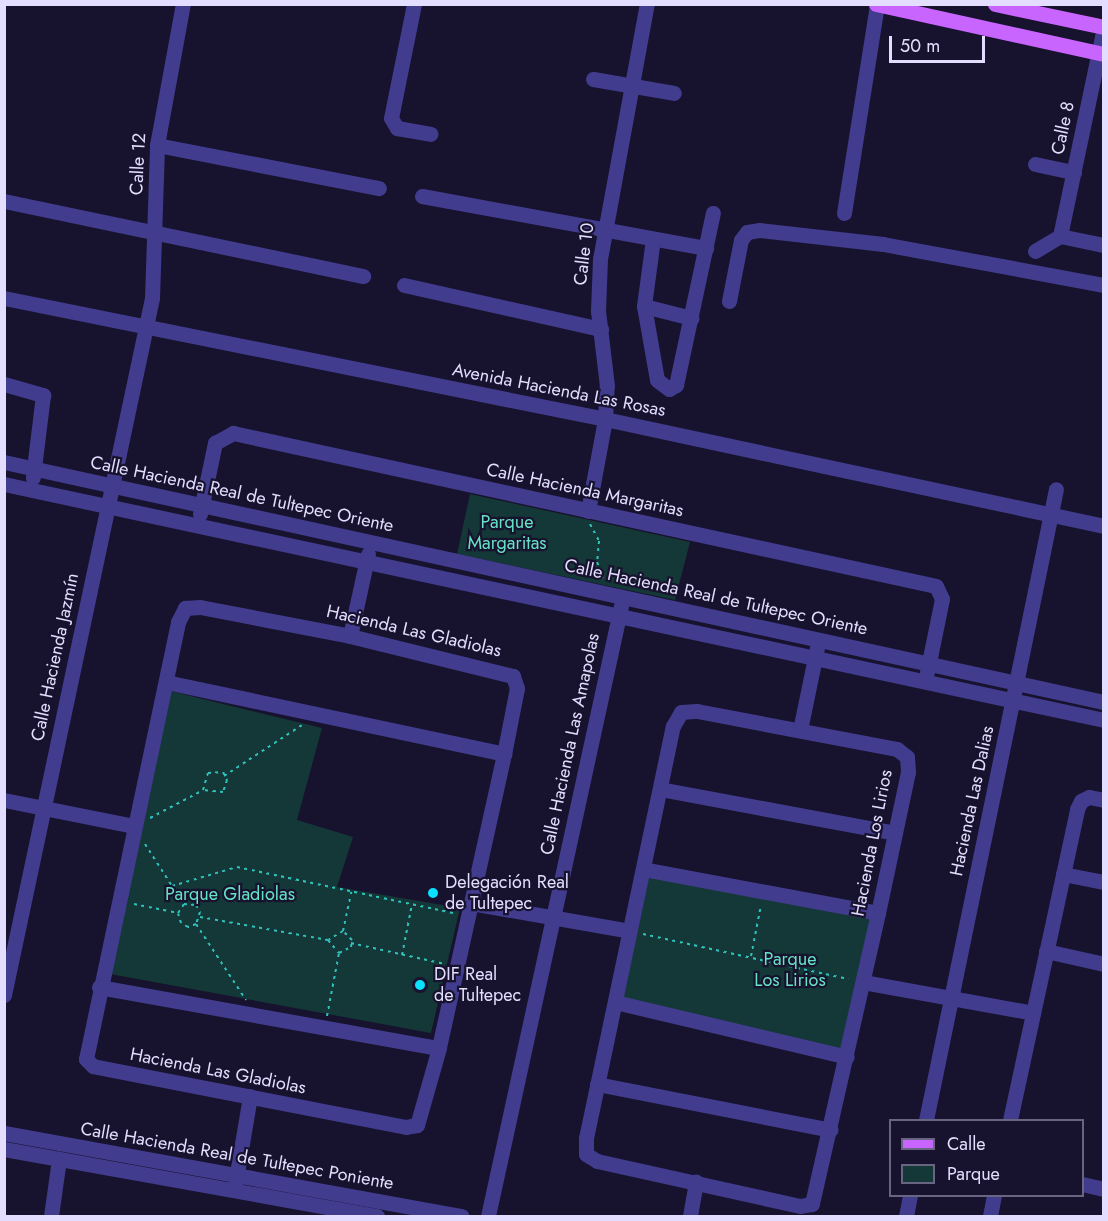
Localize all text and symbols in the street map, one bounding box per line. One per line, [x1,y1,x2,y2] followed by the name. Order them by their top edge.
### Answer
[892,24,988,62] scale bar
[900,33,940,59] text: 50 m
[1047,99,1079,157] street label: Calle 8
[126,132,150,196] street label: Calle 12
[569,221,599,287] street label: Calle 10
[451,359,667,421] street label: Avenida Hacienda Las Rosas
[88,451,396,537] street label: Calle Hacienda Real de Tultepec Oriente
[484,459,686,521] street label: Calle Hacienda Margaritas
[467,512,547,554] park label: Parque Margaritas
[562,554,870,640] street label: Calle Hacienda Real de Tultepec Oriente
[27,571,83,743] street label: Calle Hacienda Jazmín
[324,600,504,662] street label: Hacienda Las Gladiolas
[536,631,604,857] street label: Calle Hacienda Las Amapolas
[946,724,998,878] street label: Hacienda Las Dalias
[847,768,897,918] street label: Hacienda Los Lirios
[445,872,569,914] place label: Delegación Real de Tultepec
[165,883,295,905] park label: Parque Gladiolas
[426,886,440,900] marker: Delegación Real de Tultepec
[754,949,826,992] park label: Parque Los Lirios
[434,964,521,1006] place label: DIF Real de Tultepec
[411,976,429,994] marker: DIF Real de Tultepec
[128,1043,308,1099] street label: Hacienda Las Gladiolas
[79,1118,395,1194] street label: Calle Hacienda Real de Tultepec Poniente
[889,1119,1084,1197] legend
[947,1131,986,1157] text: Calle
[947,1161,1000,1187] text: Parque

